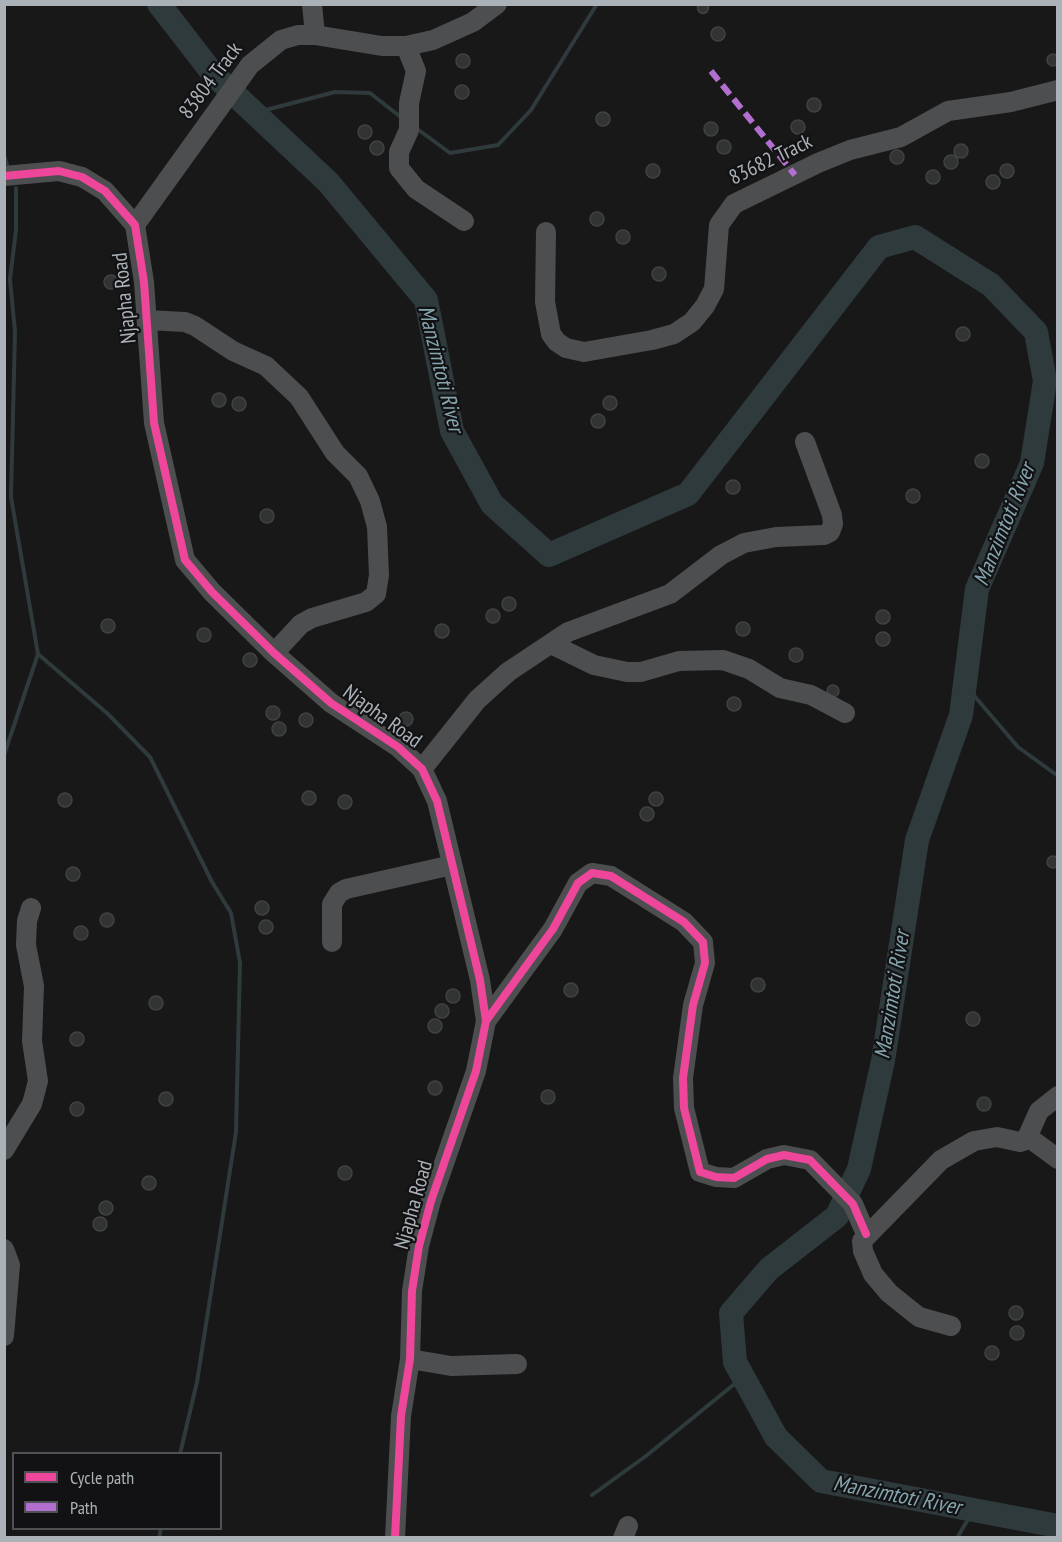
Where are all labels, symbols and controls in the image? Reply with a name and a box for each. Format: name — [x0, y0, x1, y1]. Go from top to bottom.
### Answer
street label: 83804 Track — [174, 38, 248, 124]
street label: 83682 Track — [725, 129, 817, 191]
street label: Njapha Road — [108, 251, 142, 345]
water label: Manzimtoti River — [412, 303, 468, 435]
water label: Manzimtoti River — [969, 460, 1041, 590]
street label: Njapha Road — [338, 680, 426, 754]
water label: Manzimtoti River — [870, 929, 916, 1061]
street label: Njapha Road — [389, 1158, 439, 1252]
legend — [12, 1452, 222, 1530]
text: Cycle path — [70, 1466, 134, 1489]
water label: Manzimtoti River — [831, 1471, 963, 1521]
text: Path — [70, 1496, 98, 1519]

